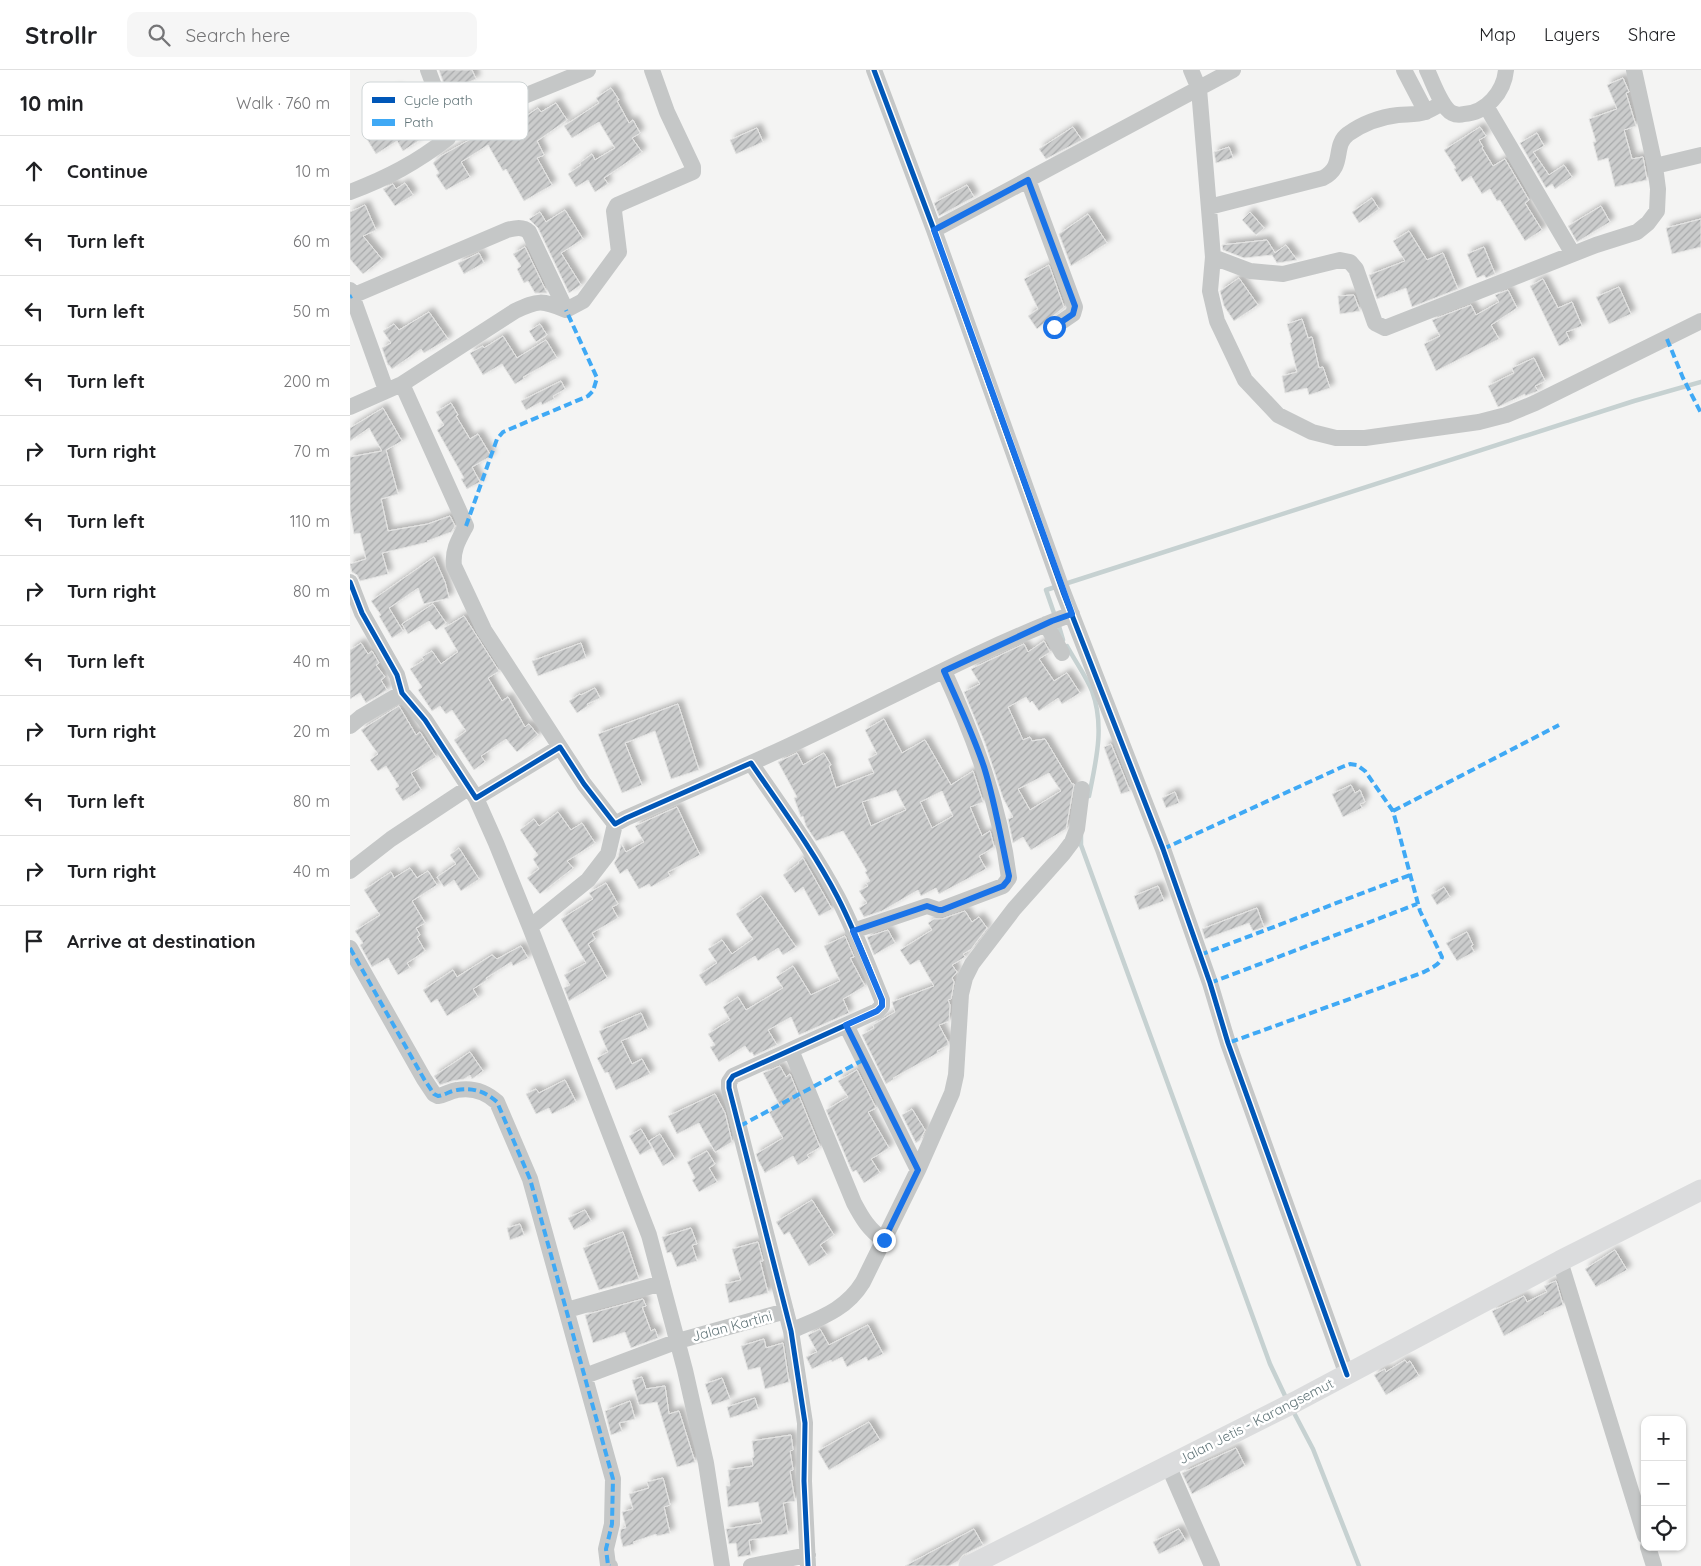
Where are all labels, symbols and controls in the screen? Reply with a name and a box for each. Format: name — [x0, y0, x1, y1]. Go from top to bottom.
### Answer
search box — [127, 12, 477, 57]
text: Strollr — [25, 20, 97, 50]
icon: search — [145, 21, 173, 49]
text: Search here — [185, 23, 290, 47]
text: Map — [1479, 23, 1516, 46]
text: Layers — [1544, 23, 1600, 46]
text: Share — [1628, 23, 1676, 46]
legend — [362, 82, 528, 140]
text: 10 min — [20, 90, 84, 116]
text: Cycle path — [404, 91, 473, 109]
text: Walk · 760 m — [236, 93, 330, 113]
text: Path — [404, 113, 433, 131]
icon: ahead — [20, 157, 48, 185]
text: Continue — [67, 159, 148, 183]
text: 10 m — [296, 161, 330, 181]
icon: left — [20, 227, 48, 255]
text: Turn left — [67, 229, 145, 253]
text: 60 m — [293, 231, 330, 251]
icon: left — [20, 297, 48, 325]
text: Turn left — [67, 299, 145, 323]
text: 50 m — [293, 301, 330, 321]
route start — [1043, 316, 1066, 339]
icon: left — [20, 367, 48, 395]
text: Turn left — [67, 369, 145, 393]
text: 200 m — [283, 371, 330, 391]
icon: right — [20, 437, 48, 465]
text: Turn right — [67, 439, 156, 463]
text: 70 m — [293, 441, 330, 461]
icon: left — [20, 507, 48, 535]
text: Turn left — [67, 509, 145, 533]
text: 110 m — [290, 511, 330, 531]
icon: right — [20, 577, 48, 605]
text: Turn right — [67, 579, 156, 603]
text: 80 m — [293, 581, 330, 601]
icon: left — [20, 647, 48, 675]
text: Turn left — [67, 649, 145, 673]
text: 40 m — [293, 651, 330, 671]
icon: right — [20, 717, 48, 745]
text: Turn right — [67, 719, 156, 743]
text: 20 m — [293, 721, 330, 741]
icon: left — [20, 787, 48, 815]
text: Turn left — [67, 789, 145, 813]
text: 80 m — [293, 791, 330, 811]
icon: right — [20, 857, 48, 885]
text: Turn right — [67, 859, 156, 883]
text: 40 m — [293, 861, 330, 881]
icon: arrive — [20, 927, 48, 955]
text: Arrive at destination — [67, 929, 256, 953]
route end — [873, 1229, 896, 1252]
street label: Jalan Kartini — [690, 1307, 774, 1345]
street label: Jalan Jetis - Karangsemut — [1175, 1374, 1337, 1468]
map controls — [1641, 1416, 1686, 1551]
button: + — [1641, 1416, 1686, 1461]
button: − — [1641, 1461, 1686, 1506]
button: locate — [1641, 1506, 1686, 1551]

